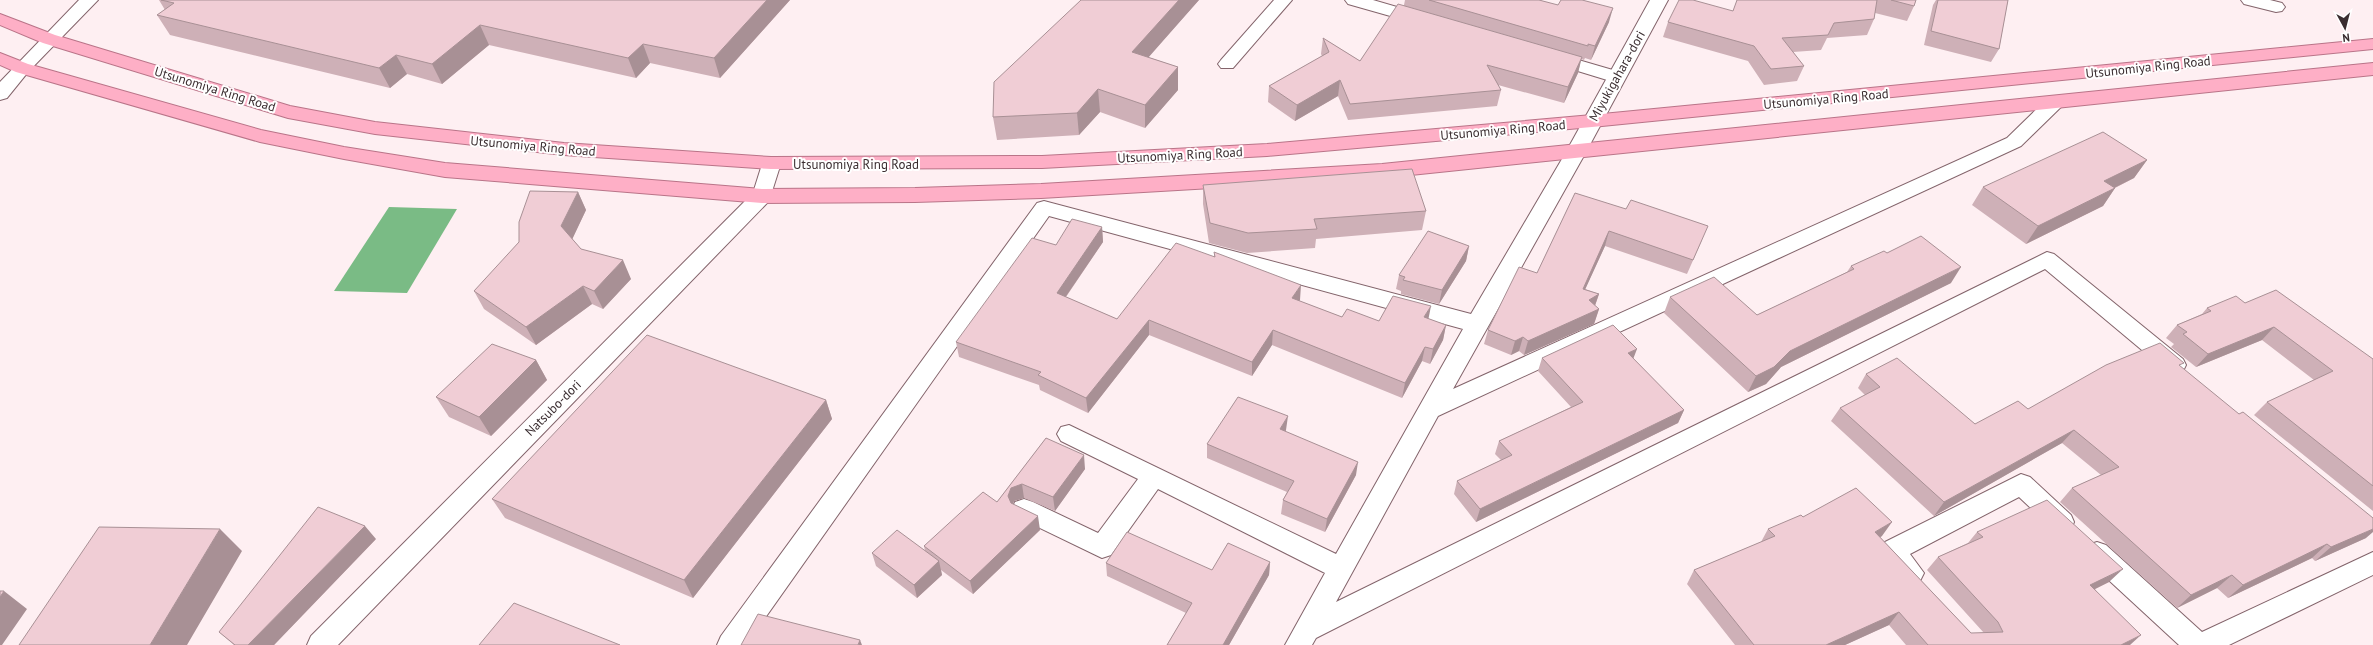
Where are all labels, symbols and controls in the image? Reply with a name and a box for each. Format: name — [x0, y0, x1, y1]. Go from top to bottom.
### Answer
north arrow — [2325, 8, 2365, 48]
street label: Miyukigahara-dori — [1585, 28, 1649, 124]
text: N — [2342, 31, 2351, 45]
street label: Utsunomiya Ring Road — [2085, 52, 2211, 82]
street label: Utsunomiya Ring Road — [152, 62, 278, 116]
street label: Utsunomiya Ring Road — [1763, 85, 1889, 113]
street label: Utsunomiya Ring Road — [1440, 116, 1566, 144]
street label: Utsunomiya Ring Road — [470, 132, 596, 160]
street label: Utsunomiya Ring Road — [1117, 143, 1243, 167]
street label: Utsunomiya Ring Road — [793, 156, 919, 173]
street label: Natsubo-dori — [521, 376, 585, 440]

